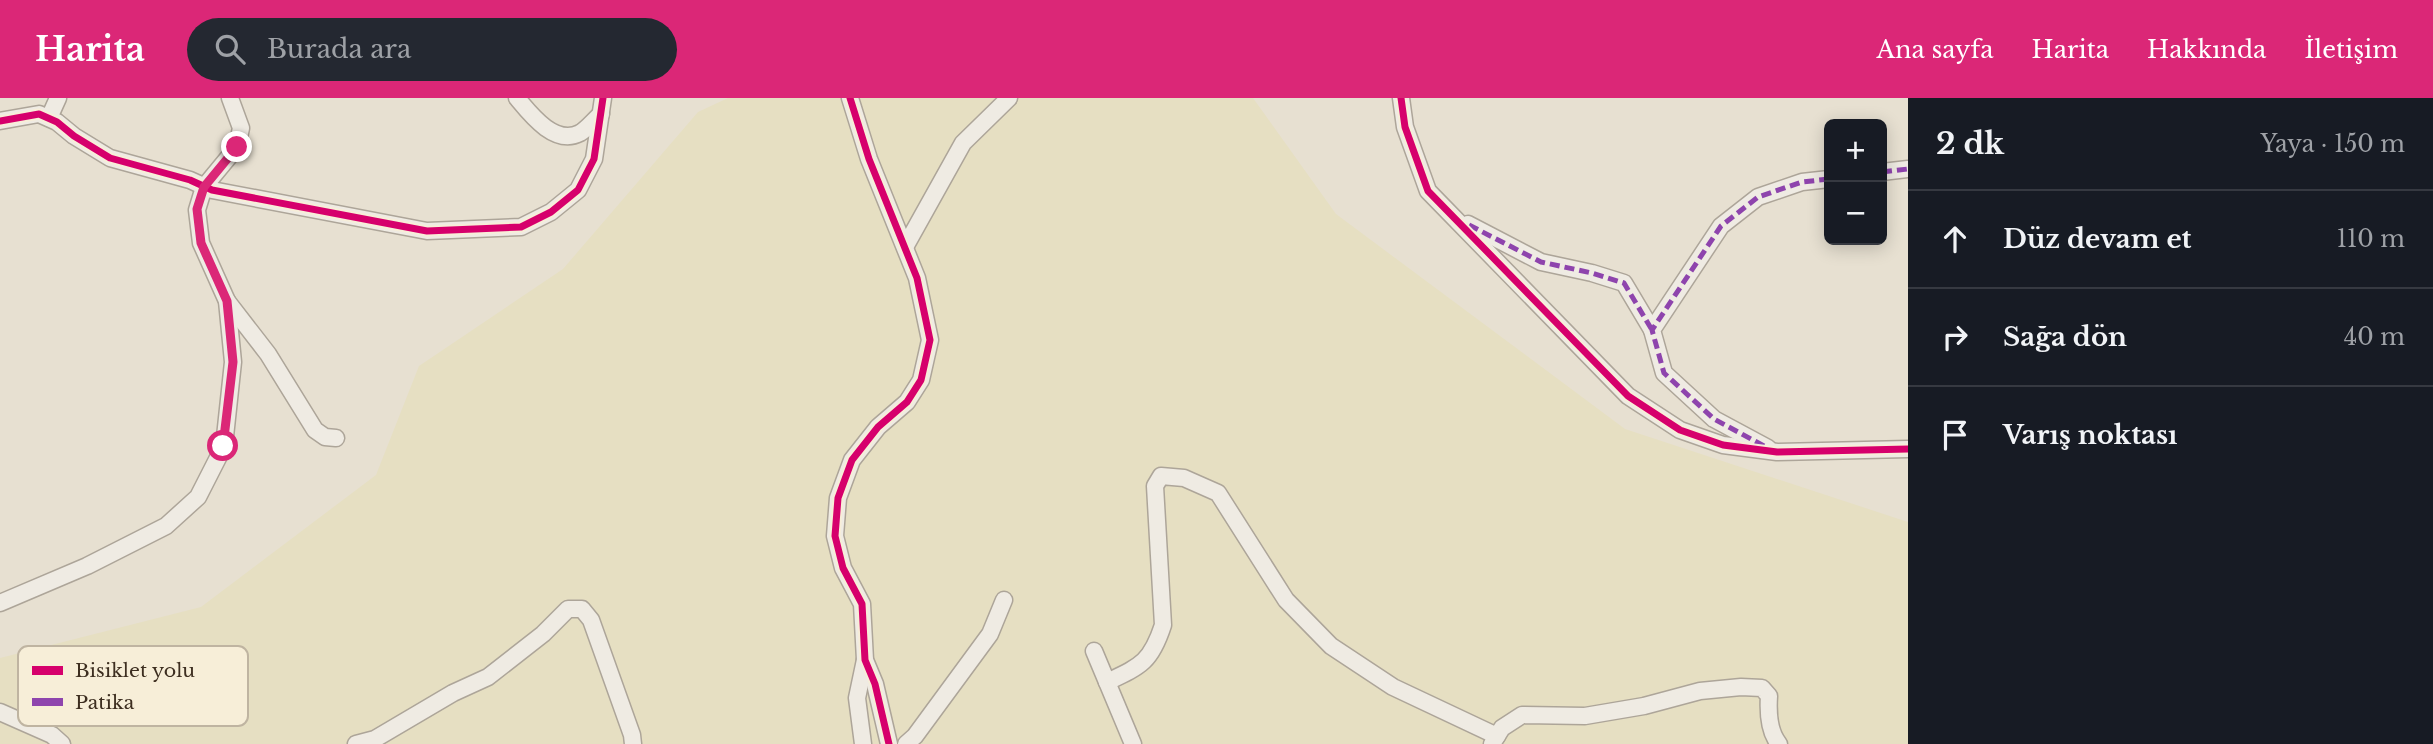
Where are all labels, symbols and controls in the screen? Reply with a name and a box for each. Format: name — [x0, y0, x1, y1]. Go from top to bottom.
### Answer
search box — [187, 18, 677, 81]
text: Harita — [35, 29, 145, 70]
icon: search — [211, 30, 249, 68]
text: Burada ara — [267, 33, 411, 65]
text: Ana sayfa — [1876, 35, 1994, 64]
text: Harita — [2032, 35, 2109, 64]
text: Hakkında — [2147, 35, 2266, 64]
text: İletişim — [2304, 35, 2398, 64]
map controls — [1824, 119, 1887, 245]
button: + — [1824, 119, 1887, 182]
text: 2 dk — [1936, 125, 2004, 162]
text: Yaya · 150 m — [2260, 130, 2405, 158]
route end — [221, 131, 252, 162]
button: − — [1824, 182, 1887, 245]
icon: ahead — [1936, 220, 1974, 258]
text: Düz devam et — [2003, 223, 2192, 255]
text: 110 m — [2337, 225, 2405, 253]
icon: right — [1936, 318, 1974, 356]
text: Sağa dön — [2003, 321, 2127, 353]
text: 40 m — [2344, 323, 2405, 351]
icon: arrive — [1936, 416, 1974, 454]
text: Varış noktası — [2003, 419, 2178, 451]
route start — [207, 430, 238, 461]
legend — [18, 646, 248, 726]
text: Bisiklet yolu — [75, 659, 195, 682]
text: Patika — [75, 691, 135, 714]

